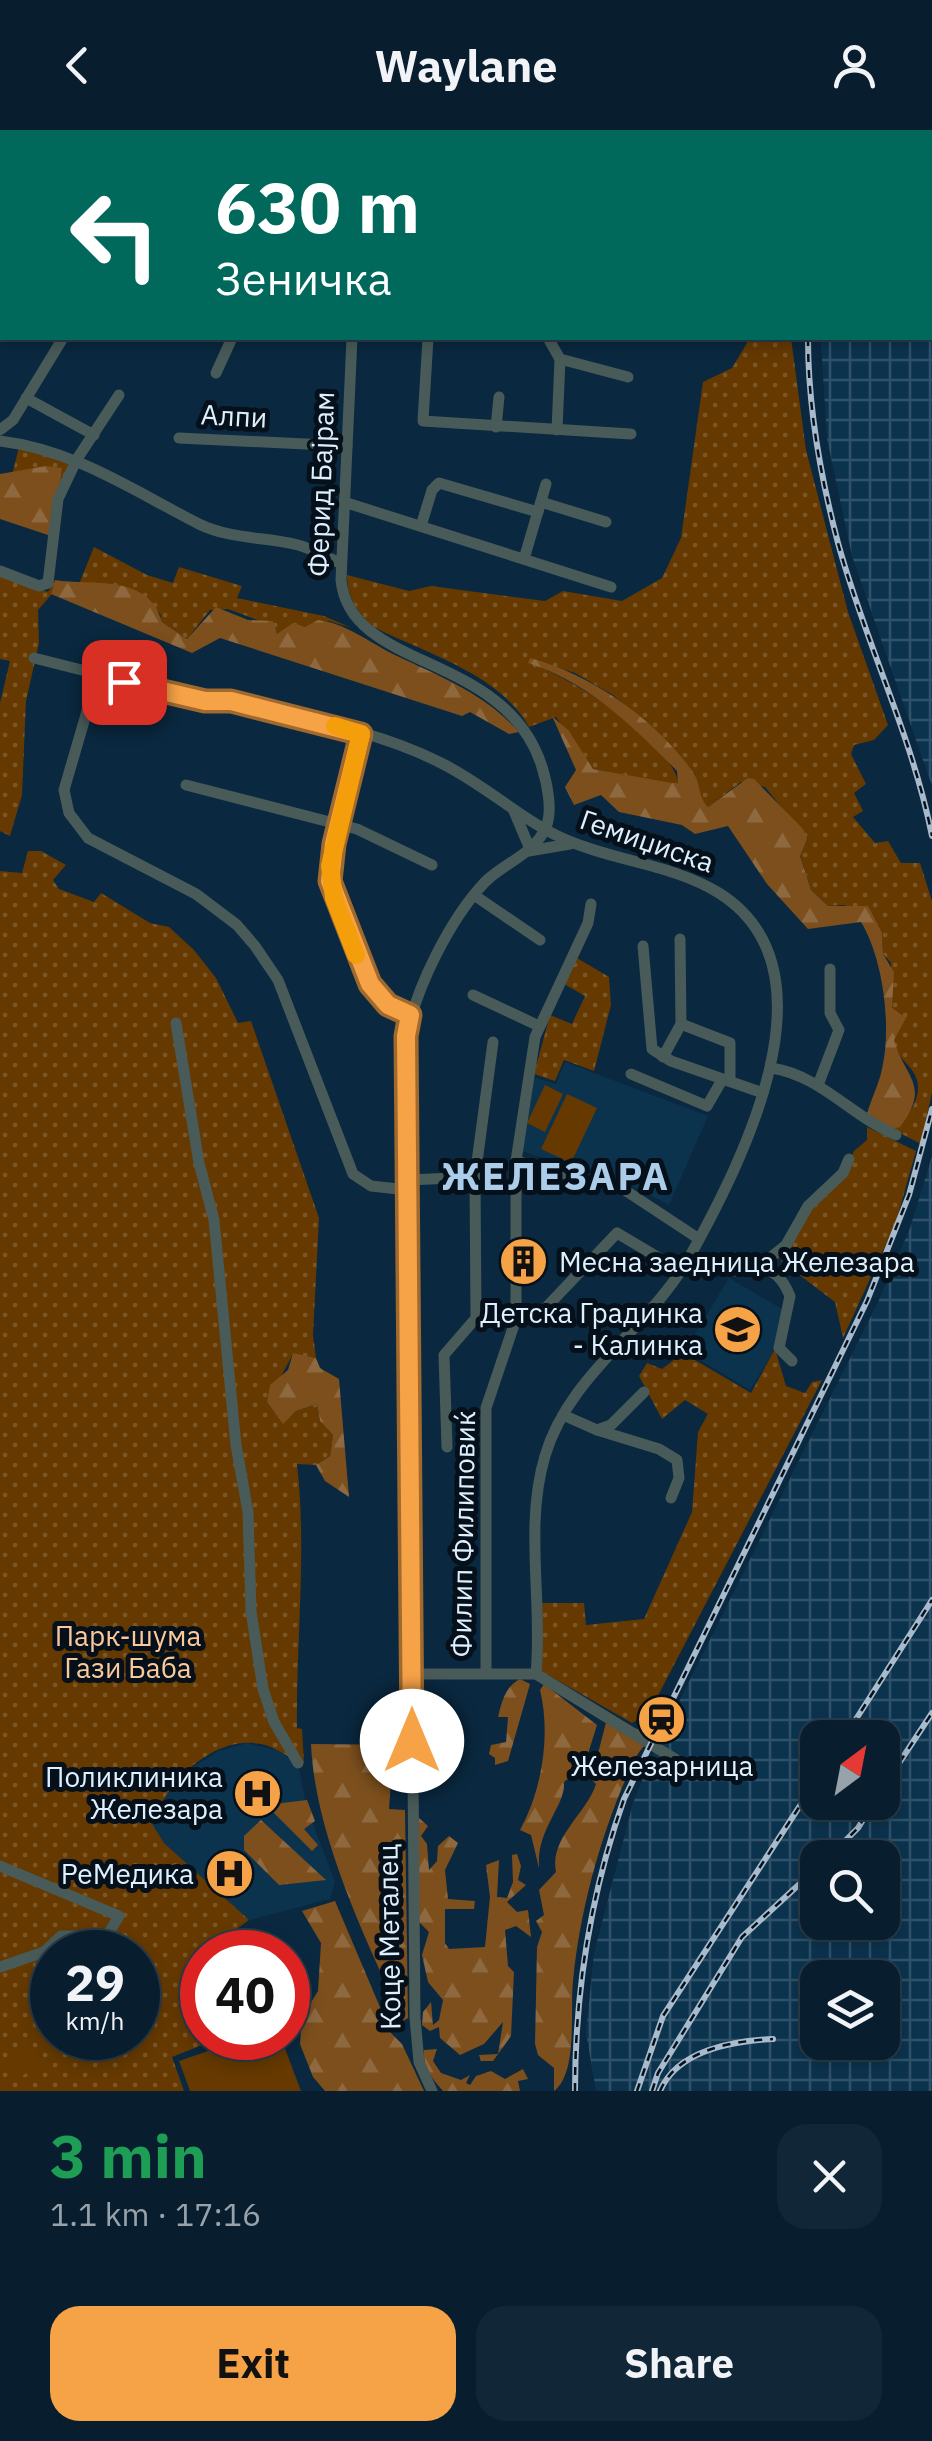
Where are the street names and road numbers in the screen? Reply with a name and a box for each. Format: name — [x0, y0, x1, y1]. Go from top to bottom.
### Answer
street label: Ферид Бајрам — [299, 391, 342, 577]
street label: Алпи — [200, 395, 268, 436]
street label: Гемиџиска — [575, 800, 719, 881]
street label: Филип Филиповиќ — [442, 1410, 483, 1658]
street label: Коце Металец — [368, 1843, 409, 2030]

